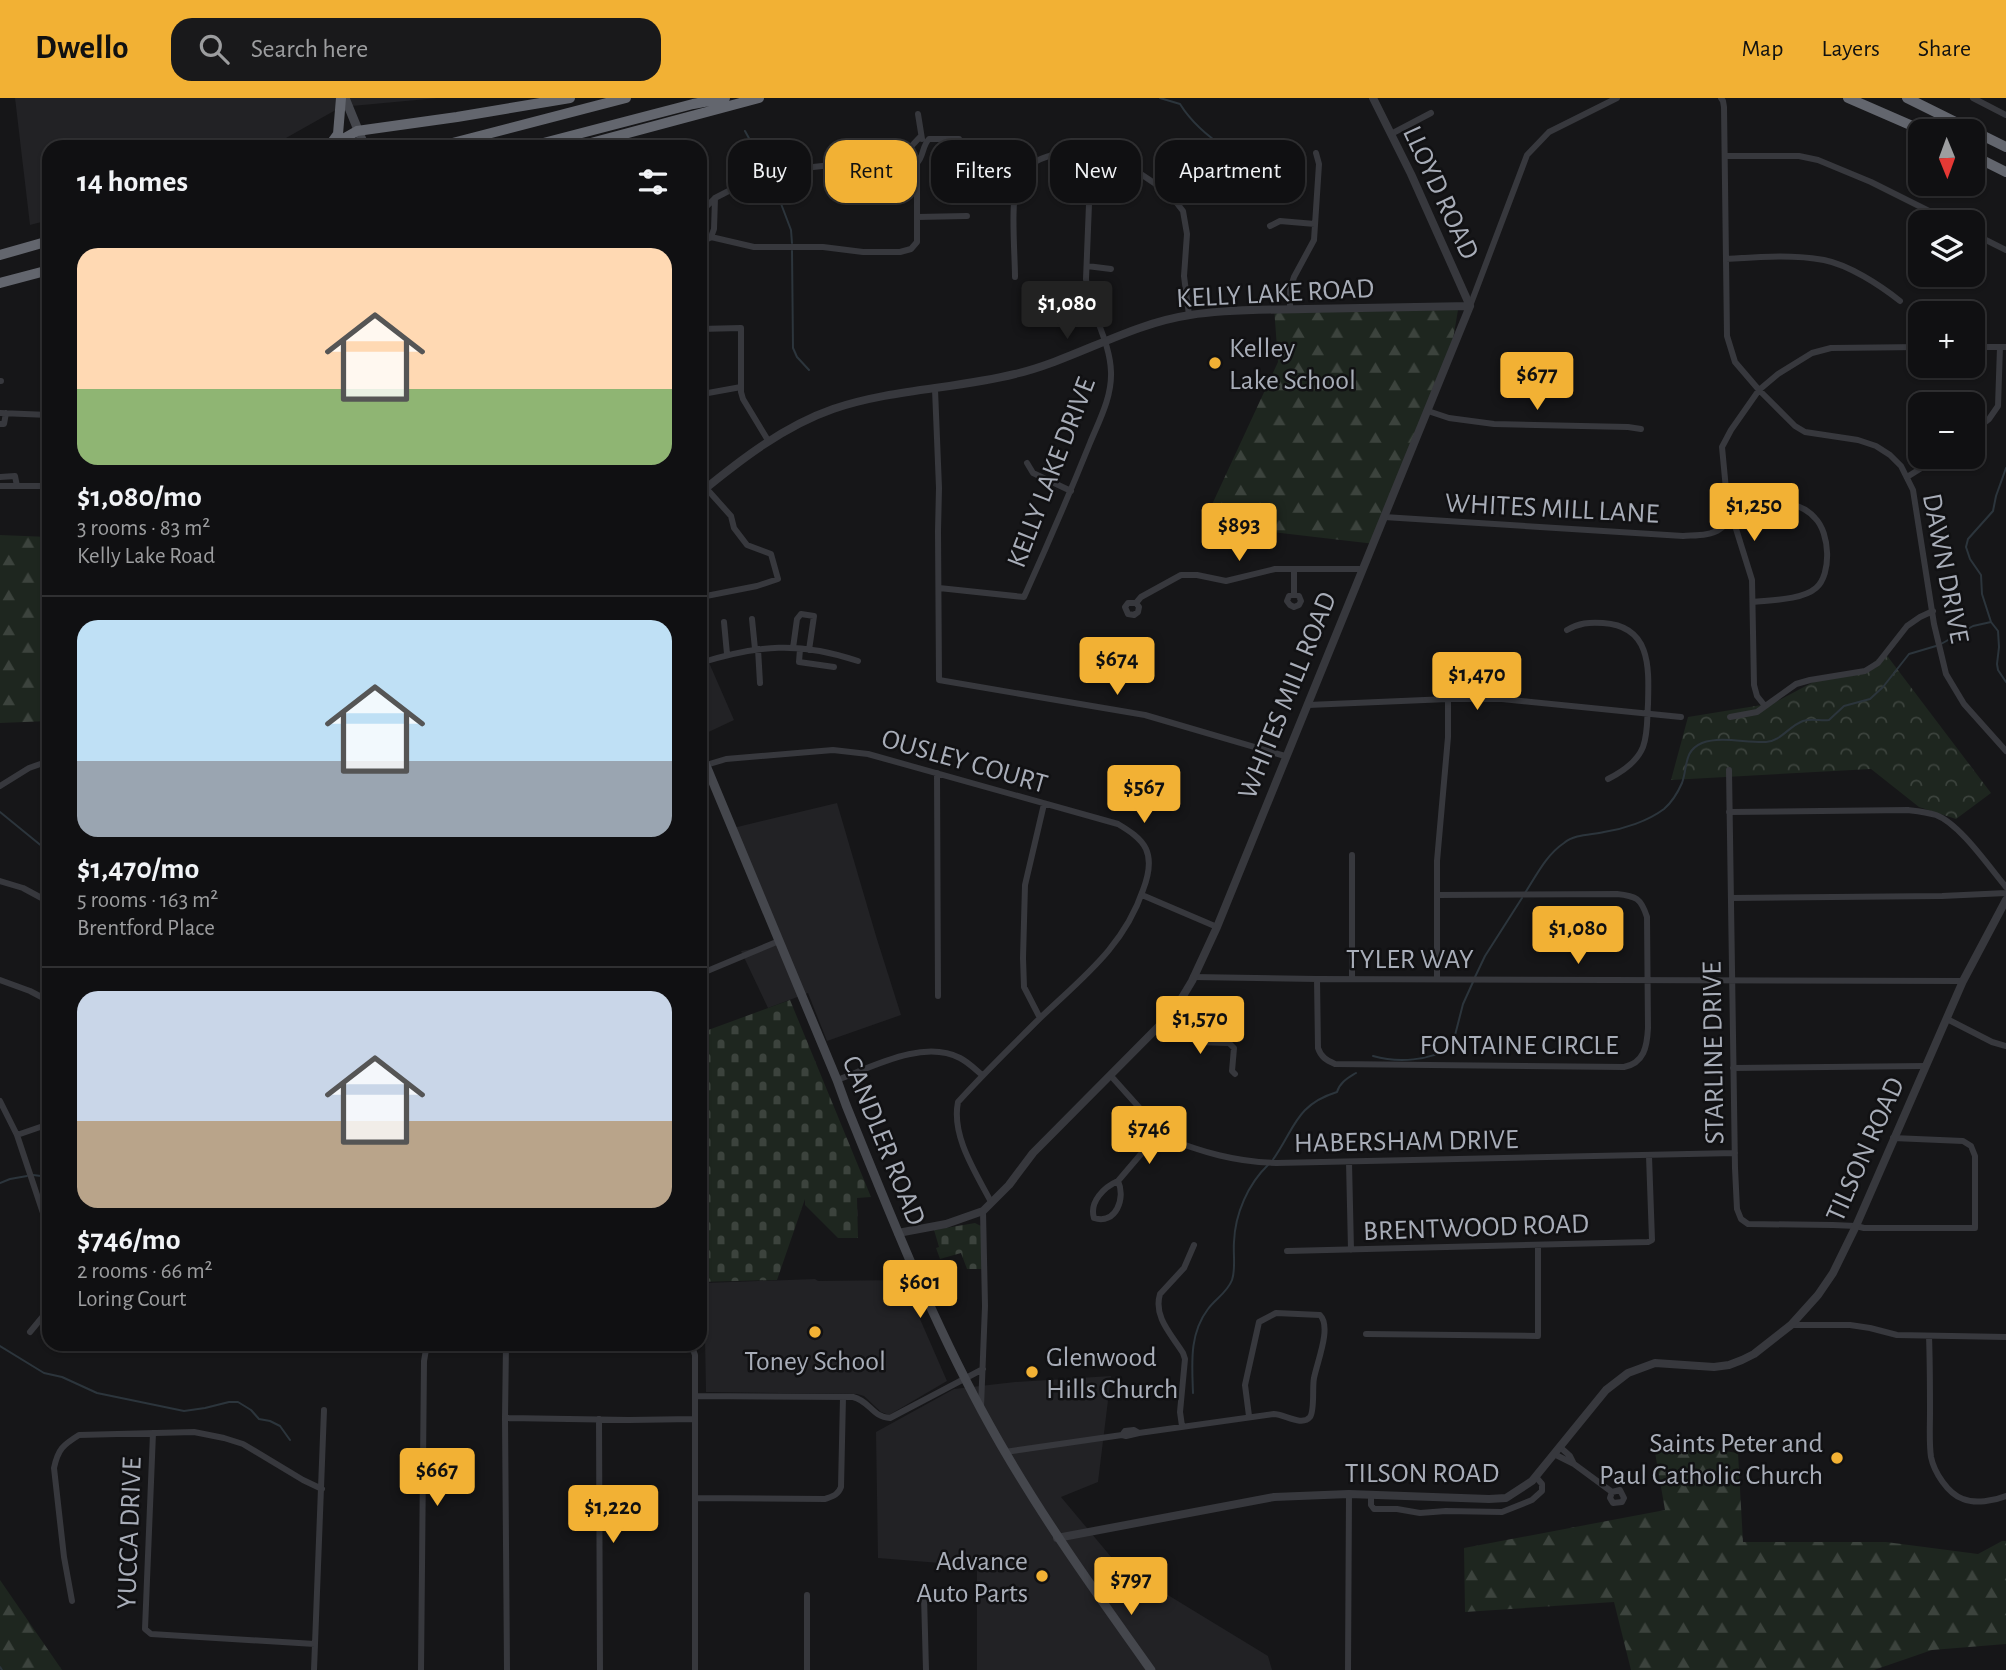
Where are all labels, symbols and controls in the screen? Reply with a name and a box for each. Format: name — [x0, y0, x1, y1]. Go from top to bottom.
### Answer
search box — [171, 18, 661, 81]
icon: search — [195, 30, 233, 68]
text: Dwello — [35, 32, 129, 65]
text: Search here — [251, 36, 368, 62]
text: Map — [1741, 37, 1783, 61]
text: Layers — [1821, 37, 1880, 61]
text: Share — [1918, 37, 1971, 61]
north arrow — [1908, 119, 1984, 196]
map controls — [1908, 119, 1985, 469]
street label: LLOYD ROAD — [1397, 122, 1483, 264]
chip: Buy — [728, 140, 811, 203]
chip: Rent — [825, 140, 917, 203]
chip: Filters — [931, 140, 1036, 203]
chip: New — [1050, 140, 1141, 203]
chip: Apartment — [1155, 140, 1305, 203]
icon: filters — [634, 163, 672, 201]
text: 14 homes — [77, 167, 188, 197]
button: layers — [1908, 210, 1985, 287]
street label: KELLY LAKE ROAD — [1175, 275, 1375, 313]
pin: $1,080 — [1010, 282, 1124, 341]
text: $1,080 — [1037, 292, 1097, 315]
icon: home — [312, 294, 438, 420]
button: + — [1908, 301, 1985, 378]
place label: Kelley Lake School — [1229, 335, 1356, 395]
pin: $677 — [1496, 352, 1578, 412]
marker: Kelley Lake School — [1207, 355, 1223, 371]
text: $677 — [1516, 363, 1558, 386]
street label: KELLY LAKE DRIVE — [1003, 374, 1101, 572]
button: − — [1908, 392, 1985, 469]
text: $1,080/mo — [77, 482, 202, 512]
pin: $1,250 — [1697, 484, 1811, 543]
street label: WHITES MILL LANE — [1444, 489, 1660, 529]
street label: DAWN DRIVE — [1917, 491, 1973, 646]
text: $1,250 — [1726, 494, 1782, 517]
pin: $893 — [1198, 504, 1280, 563]
text: $893 — [1218, 514, 1260, 537]
text: 3 rooms · 83 m² — [77, 517, 210, 540]
text: Kelly Lake Road — [77, 545, 215, 568]
street label: WHITES MILL ROAD — [1234, 588, 1342, 803]
pin: $674 — [1076, 638, 1158, 697]
text: $674 — [1096, 648, 1138, 671]
pin: $1,470 — [1420, 652, 1534, 712]
text: $1,470 — [1448, 663, 1506, 686]
icon: home — [312, 666, 438, 792]
street label: OUSLEY COURT — [878, 725, 1051, 799]
pin: $567 — [1103, 766, 1185, 825]
text: $567 — [1123, 776, 1165, 799]
text: $1,470/mo — [77, 854, 199, 884]
text: 5 rooms · 163 m² — [77, 889, 218, 912]
pin: $1,080 — [1521, 906, 1635, 966]
text: Brentford Place — [77, 917, 215, 940]
text: $1,080 — [1548, 917, 1608, 940]
street label: TYLER WAY — [1346, 946, 1474, 974]
street label: STARLINE DRIVE — [1698, 961, 1730, 1145]
pin: $1,570 — [1143, 996, 1257, 1056]
text: $1,570 — [1172, 1007, 1228, 1030]
street label: FONTAINE CIRCLE — [1420, 1032, 1618, 1060]
icon: home — [312, 1037, 438, 1163]
street label: CANDLER ROAD — [836, 1052, 930, 1230]
street label: TILSON ROAD — [1822, 1074, 1910, 1226]
pin: $746 — [1108, 1107, 1190, 1166]
text: $746 — [1128, 1117, 1170, 1140]
street label: HABERSHAM DRIVE — [1293, 1126, 1519, 1158]
street label: BRENTWOOD ROAD — [1363, 1210, 1590, 1246]
text: $746/mo — [77, 1225, 181, 1255]
text: 2 rooms · 66 m² — [77, 1260, 213, 1283]
pin: $601 — [879, 1260, 961, 1320]
text: $601 — [899, 1271, 941, 1294]
text: Loring Court — [77, 1288, 186, 1311]
marker: Toney School — [807, 1324, 823, 1340]
place label: Glenwood Hills Church — [1046, 1344, 1178, 1404]
place label: Toney School — [744, 1348, 886, 1376]
marker: Glenwood Hills Church — [1024, 1364, 1040, 1380]
place label: Saints Peter and Paul Catholic Church — [1599, 1430, 1823, 1490]
pin: $667 — [396, 1448, 478, 1508]
marker: Saints Peter and Paul Catholic Church — [1829, 1450, 1845, 1466]
street label: YUCCA DRIVE — [113, 1457, 147, 1610]
text: $667 — [416, 1459, 458, 1482]
street label: TILSON ROAD — [1345, 1460, 1499, 1488]
pin: $1,220 — [556, 1486, 670, 1545]
text: $1,220 — [584, 1496, 642, 1519]
place label: Advance Auto Parts — [916, 1548, 1028, 1608]
pin: $797 — [1090, 1558, 1172, 1617]
marker: Advance Auto Parts — [1034, 1568, 1050, 1584]
text: $797 — [1110, 1568, 1152, 1591]

